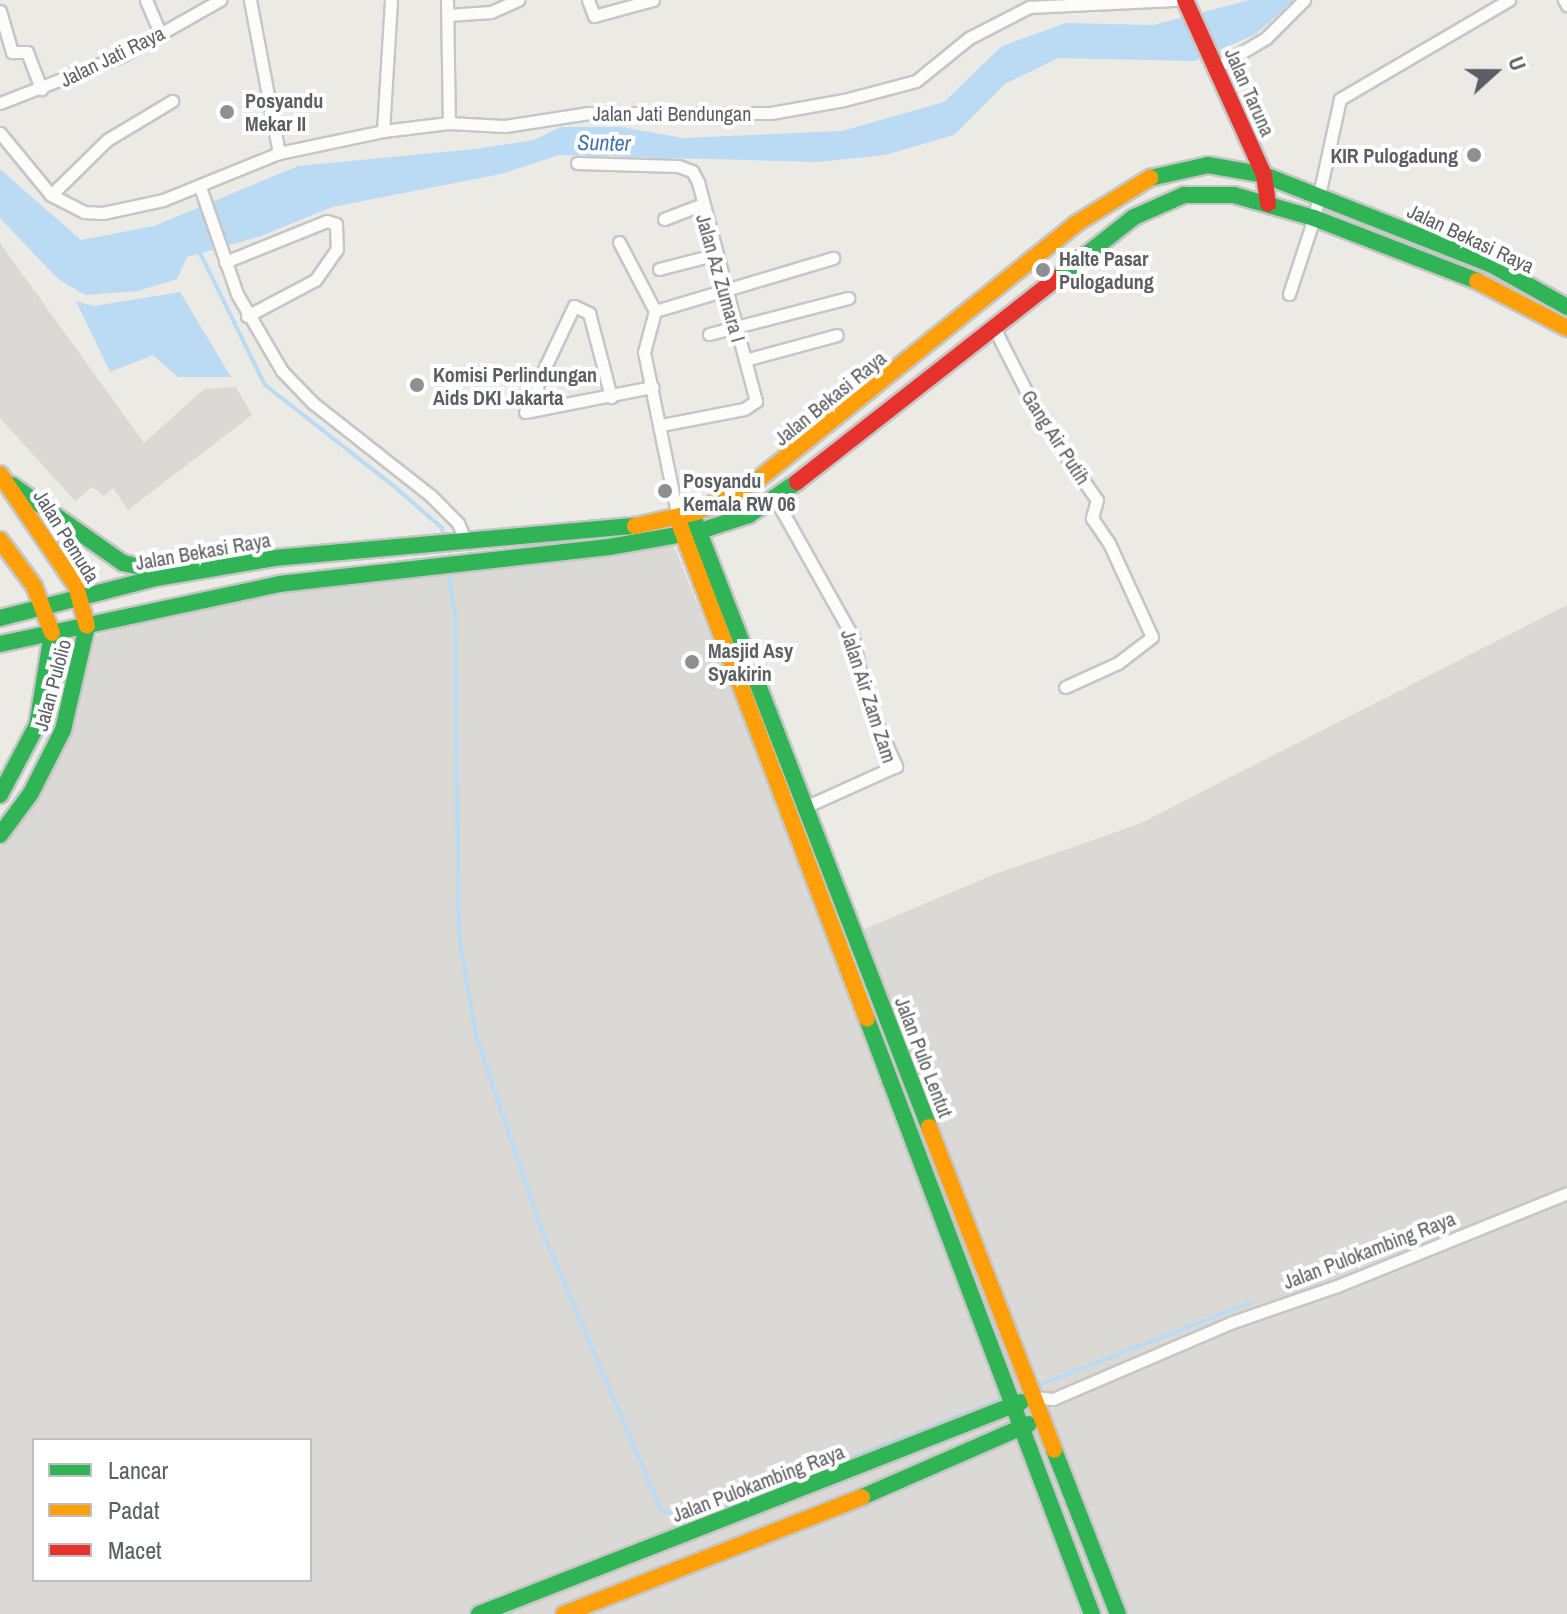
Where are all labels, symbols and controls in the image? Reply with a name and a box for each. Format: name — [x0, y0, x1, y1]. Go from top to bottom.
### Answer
street label: Jalan Jati Raya — [56, 20, 168, 92]
north arrow — [1455, 32, 1535, 112]
street label: Jalan Taruna — [1220, 44, 1280, 140]
text: U — [1501, 52, 1534, 75]
place label: Posyandu Mekar II — [245, 88, 323, 135]
marker: Posyandu Mekar II — [216, 101, 238, 123]
street label: Jalan Jati Bendungan — [593, 101, 751, 125]
water label: Sunter — [577, 129, 631, 157]
place label: KIR Pulogadung — [1330, 143, 1458, 167]
marker: KIR Pulogadung — [1465, 146, 1483, 164]
street label: Jalan Bekasi Raya — [1404, 198, 1538, 278]
street label: Jalan Az Zumara I — [691, 211, 751, 345]
place label: Halte Pasar Pulogadung — [1059, 246, 1154, 293]
marker: Halte Pasar Pulogadung — [1034, 261, 1052, 279]
street label: Jalan Bekasi Raya — [769, 346, 891, 450]
place label: Komisi Perlindungan Aids DKI Jakarta — [433, 362, 597, 409]
marker: Komisi Perlindungan Aids DKI Jakarta — [408, 376, 426, 394]
street label: Gang Air Putih — [1016, 385, 1096, 489]
place label: Posyandu Kemala RW 06 — [683, 468, 796, 515]
marker: Posyandu Kemala RW 06 — [654, 480, 676, 502]
street label: Jalan Pemuda — [29, 485, 105, 587]
street label: Jalan Bekasi Raya — [134, 527, 272, 575]
street label: Jalan Air Zam Zam — [836, 626, 902, 766]
street label: Jalan Pulolio — [28, 637, 76, 733]
place label: Masjid Asy Syakirin — [708, 638, 794, 685]
marker: Masjid Asy Syakirin — [683, 653, 701, 671]
street label: Jalan Pulo Lentut — [890, 994, 958, 1120]
street label: Jalan Pulokambing Raya — [1280, 1206, 1458, 1294]
legend — [32, 1438, 312, 1582]
street label: Jalan Pulokambing Raya — [669, 1439, 847, 1527]
text: Lancar — [108, 1454, 168, 1486]
text: Padat — [108, 1494, 159, 1526]
text: Macet — [108, 1534, 162, 1566]

